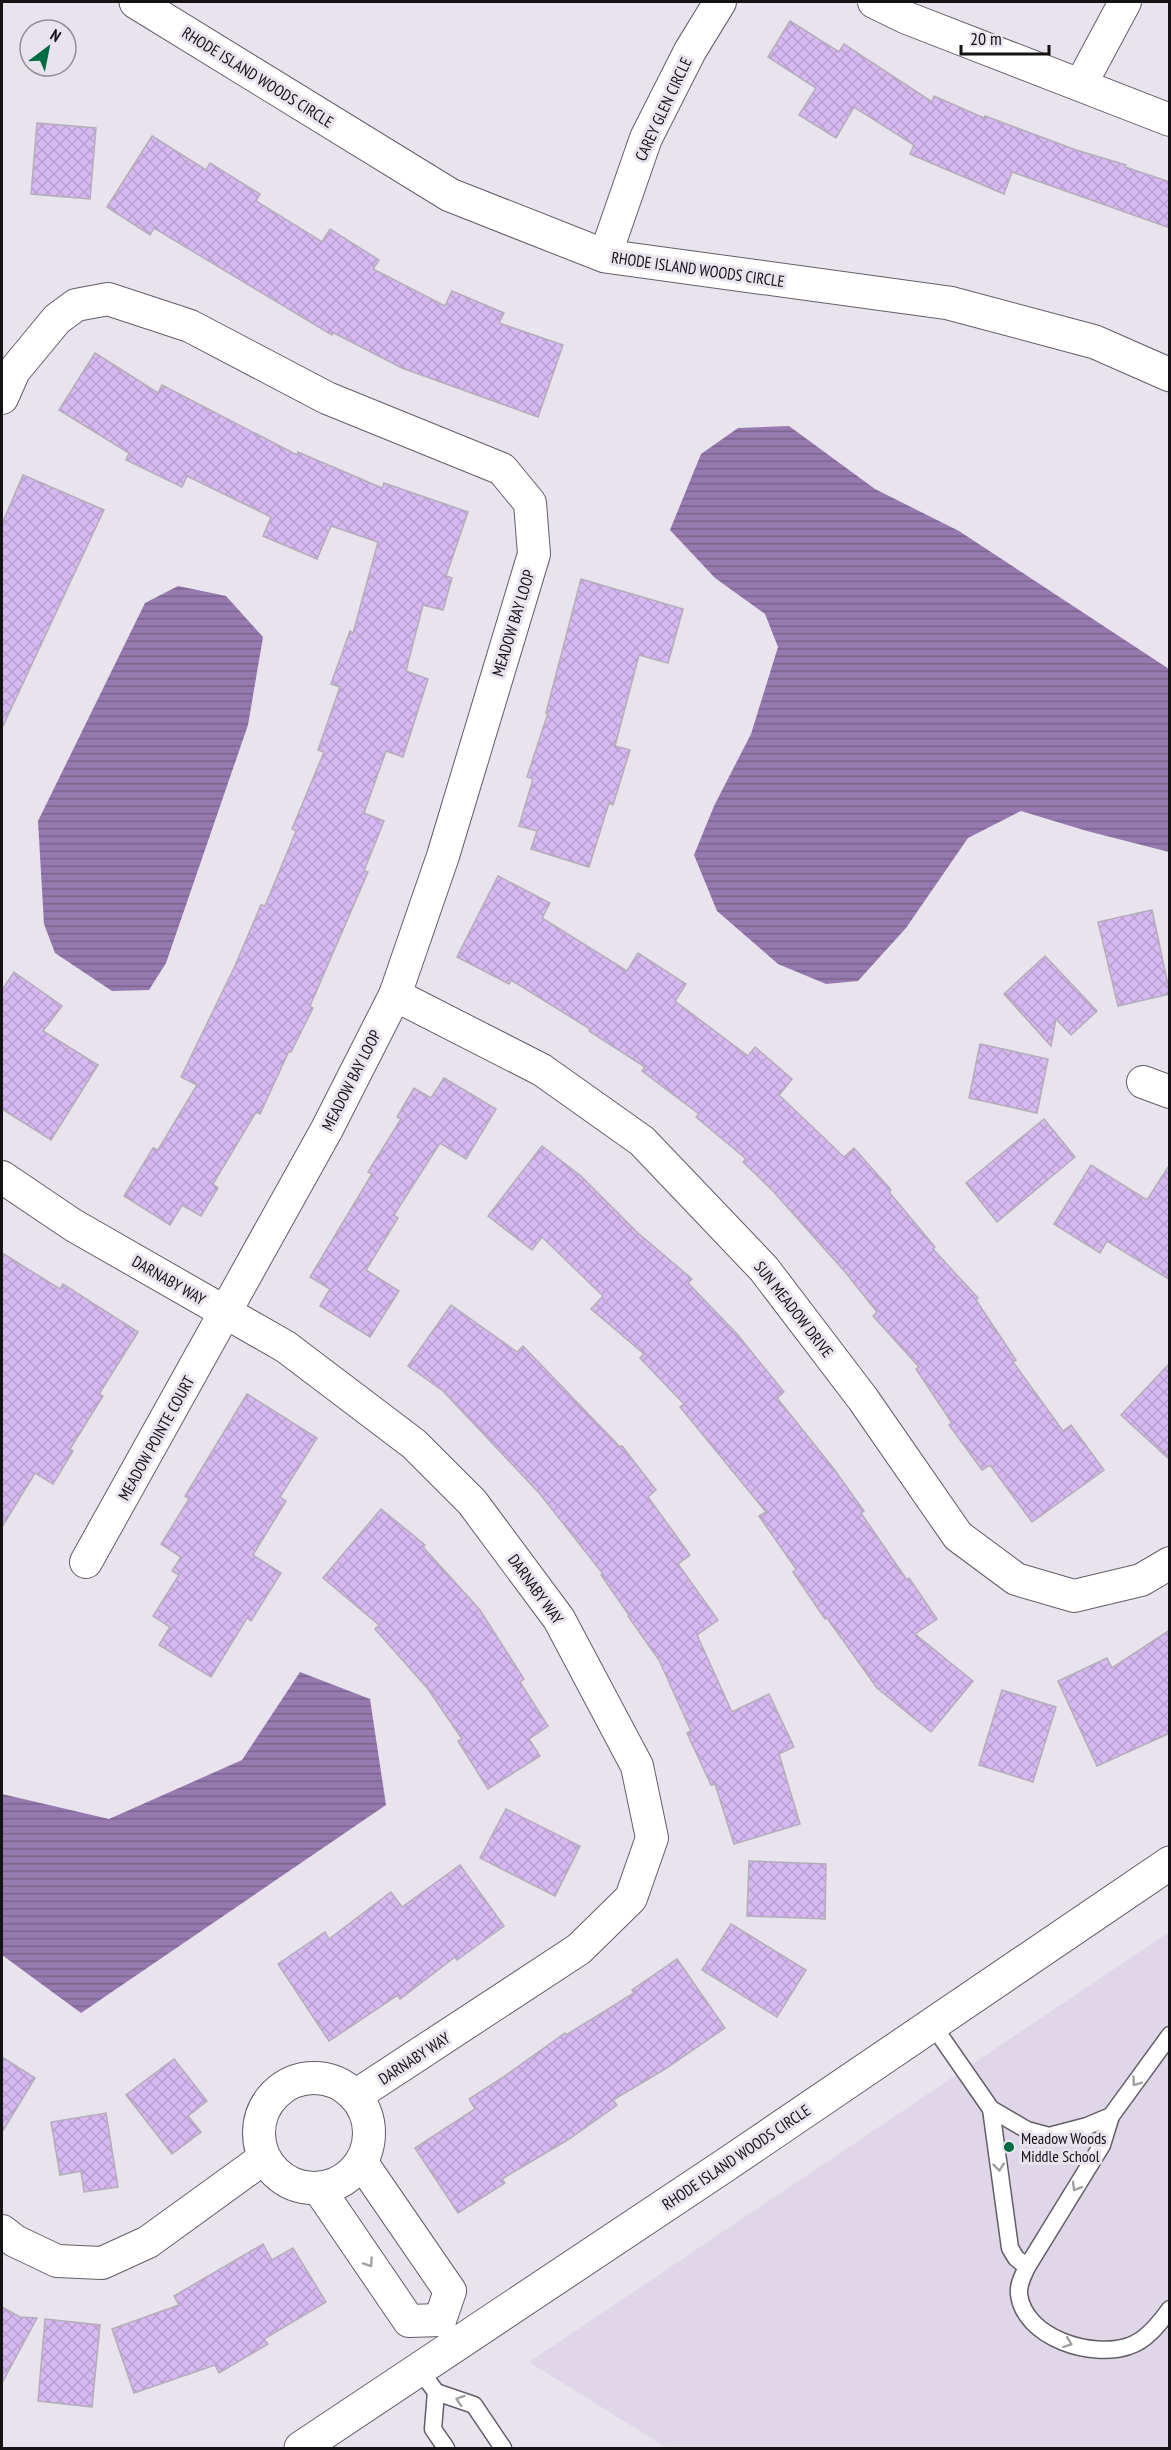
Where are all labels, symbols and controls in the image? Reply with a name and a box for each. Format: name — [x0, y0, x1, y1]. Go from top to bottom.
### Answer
north arrow — [18, 18, 78, 78]
scale bar — [961, 18, 1050, 56]
street label: RHODE ISLAND WOODS CIRCLE — [179, 22, 337, 132]
text: N — [47, 25, 65, 46]
text: 20 m — [970, 27, 1002, 50]
street label: CAREY GLEN CIRCLE — [630, 54, 696, 164]
street label: RHODE ISLAND WOODS CIRCLE — [610, 247, 786, 291]
street label: MEADOW BAY LOOP — [487, 567, 539, 679]
street label: MEADOW BAY LOOP — [317, 1026, 385, 1134]
street label: DARNABY WAY — [129, 1251, 210, 1309]
street label: SUN MEADOW DRIVE — [750, 1257, 838, 1361]
street label: MEADOW POINTE COURT — [114, 1372, 198, 1504]
street label: DARNABY WAY — [504, 1550, 568, 1628]
street label: DARNABY WAY — [374, 2027, 454, 2089]
one-way arrow — [1132, 2076, 1143, 2087]
street label: RHODE ISLAND WOODS CIRCLE — [658, 2100, 814, 2214]
place label: Meadow Woods Middle School — [1021, 2128, 1107, 2166]
marker: Meadow Woods Middle School — [1002, 2140, 1016, 2154]
one-way arrow — [992, 2162, 1005, 2172]
one-way arrow — [1072, 2181, 1084, 2191]
one-way arrow — [362, 2256, 373, 2267]
one-way arrow — [1061, 2336, 1072, 2348]
one-way arrow — [455, 2395, 466, 2407]

